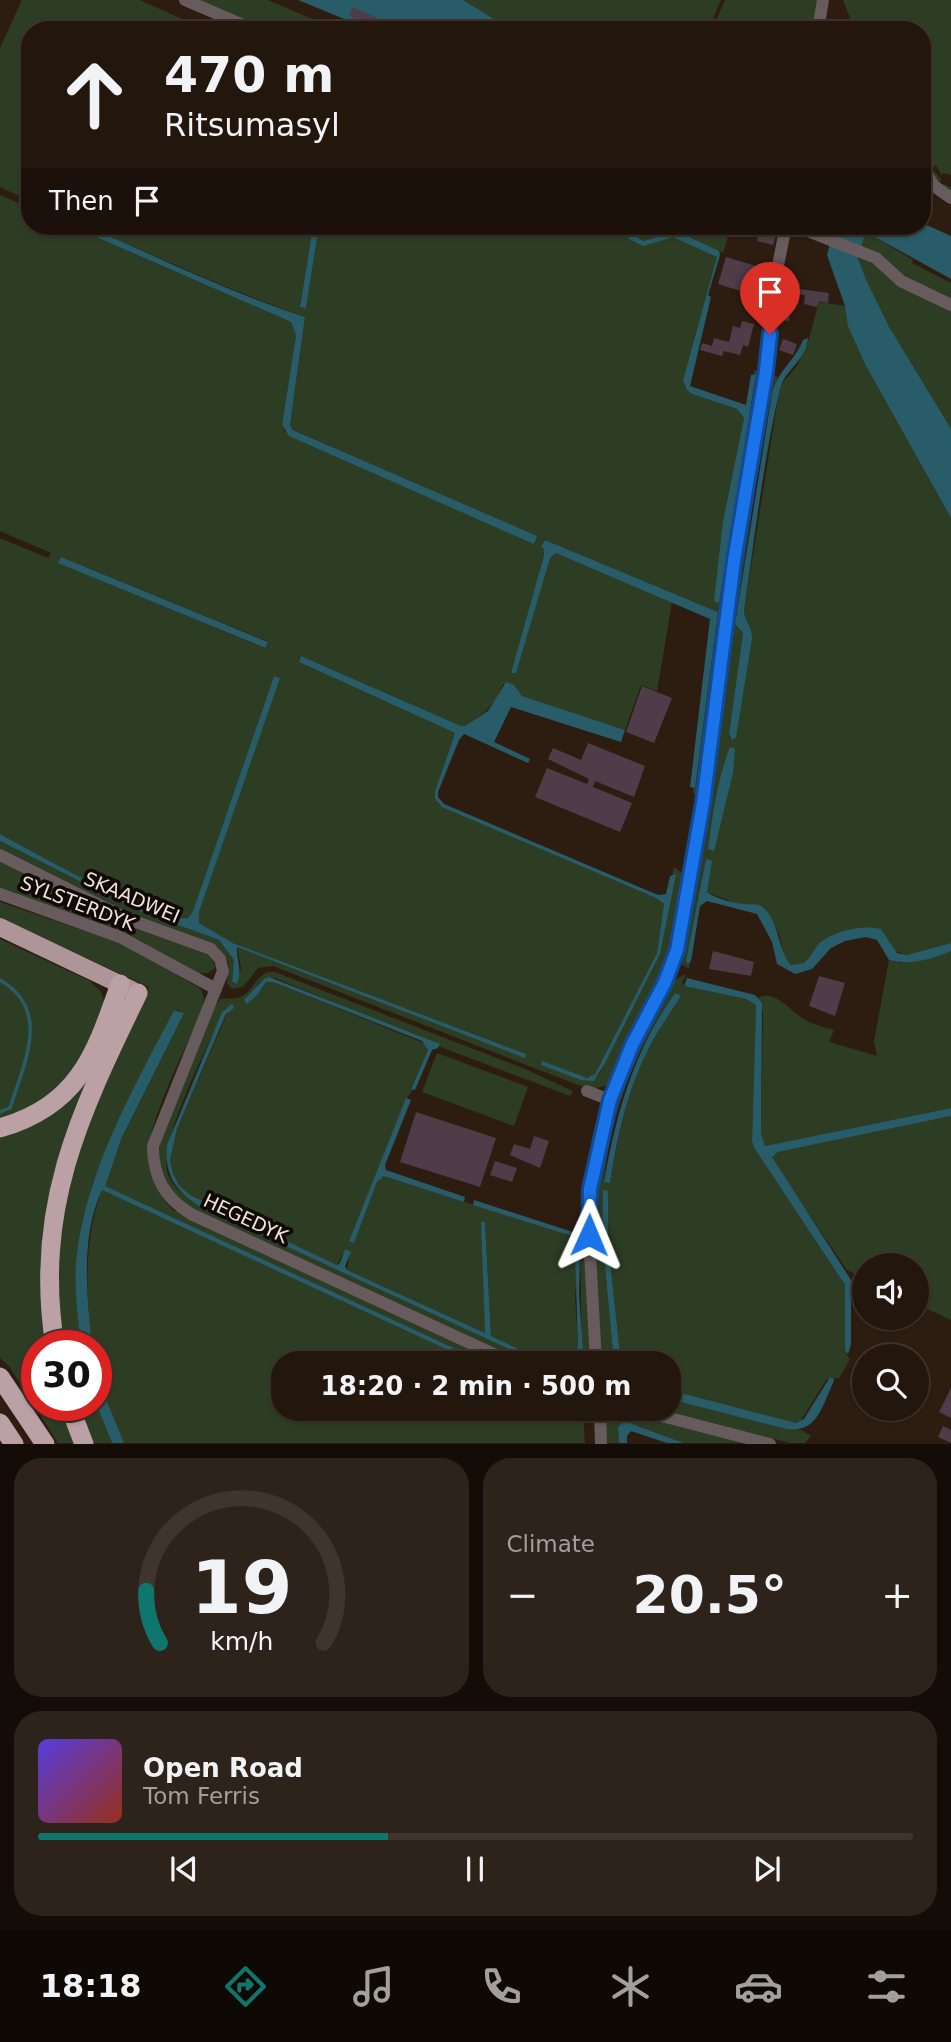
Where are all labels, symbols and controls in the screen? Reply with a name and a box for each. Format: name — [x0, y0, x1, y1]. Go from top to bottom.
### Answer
text: 470 m — [164, 47, 334, 104]
icon: ahead — [49, 49, 140, 140]
text: Ritsumasyl — [164, 106, 340, 144]
icon: arrive — [128, 182, 166, 220]
text: Then — [49, 186, 114, 216]
pin — [740, 262, 800, 334]
icon: arrive — [751, 273, 789, 311]
street label: SKAADWEI — [81, 867, 183, 927]
street label: SYLSTERDYK — [18, 871, 139, 935]
street label: HEGEDYK — [200, 1189, 292, 1247]
position arrow — [552, 1198, 626, 1272]
map controls — [852, 1253, 929, 1421]
button: sound — [852, 1253, 929, 1330]
speed limit sign: 30 — [21, 1330, 112, 1421]
button: search — [852, 1344, 929, 1421]
text: 18:20 · 2 min · 500 m — [321, 1371, 631, 1401]
text: Climate — [507, 1531, 595, 1557]
text: 19 — [191, 1546, 292, 1631]
text: 20.5° — [633, 1565, 787, 1625]
text: − — [507, 1573, 538, 1617]
text: + — [881, 1573, 913, 1617]
text: km/h — [210, 1627, 273, 1656]
text: Open Road — [143, 1753, 303, 1783]
text: Tom Ferris — [143, 1783, 260, 1809]
icon: previous — [165, 1850, 203, 1888]
icon: pause — [456, 1850, 494, 1888]
icon: next — [748, 1850, 786, 1888]
icon: directions — [221, 1962, 270, 2011]
icon: music — [349, 1962, 398, 2011]
icon: phone — [477, 1962, 526, 2011]
icon: climate — [606, 1962, 655, 2011]
icon: car — [734, 1962, 783, 2011]
icon: filters — [862, 1962, 911, 2011]
text: 18:18 — [40, 1967, 142, 2005]

